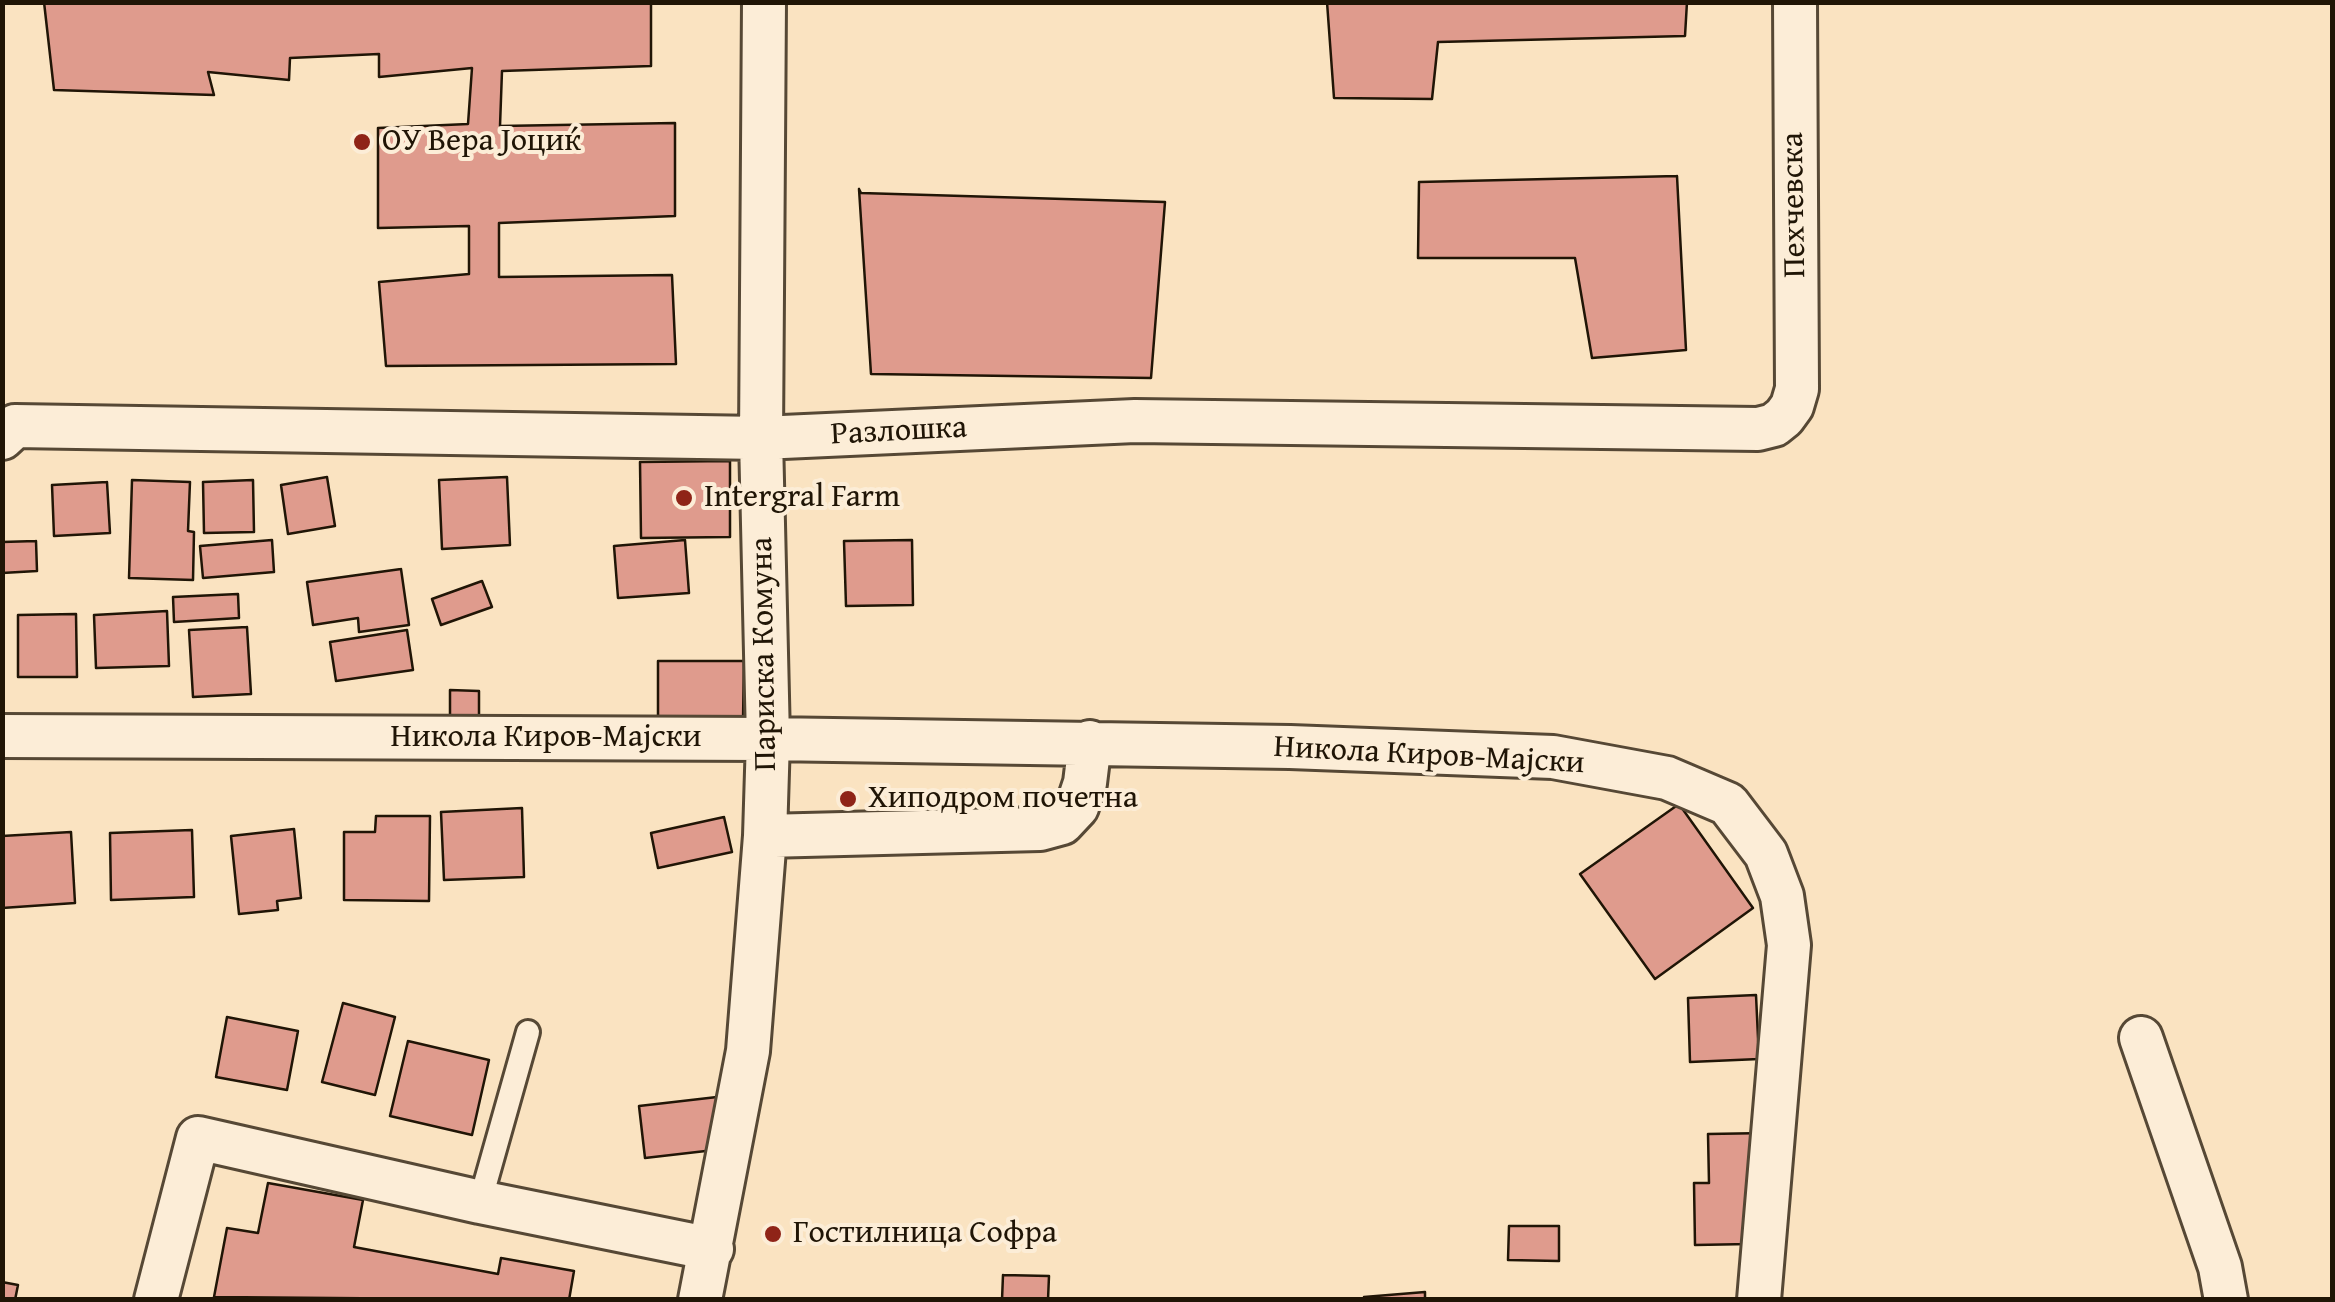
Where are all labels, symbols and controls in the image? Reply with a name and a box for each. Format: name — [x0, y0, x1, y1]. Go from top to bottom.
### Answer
place label: ОУ Вера Јоциќ — [382, 123, 581, 161]
marker: ОУ Вера Јоциќ — [351, 131, 373, 153]
street label: Пехчевска — [1775, 132, 1815, 278]
street label: Разлошка — [830, 409, 968, 455]
place label: Intergral Farm — [704, 479, 900, 517]
marker: Intergral Farm — [673, 487, 695, 509]
street label: Париска Комуна — [744, 537, 786, 771]
street label: Никола Киров-Мајски — [390, 719, 702, 757]
street label: Никола Киров-Мајски — [1273, 729, 1585, 783]
place label: Хиподром почетна — [868, 780, 1138, 818]
marker: Хиподром почетна — [837, 788, 859, 810]
place label: Гостилница Софра — [793, 1215, 1057, 1253]
marker: Гостилница Софра — [762, 1223, 784, 1245]

